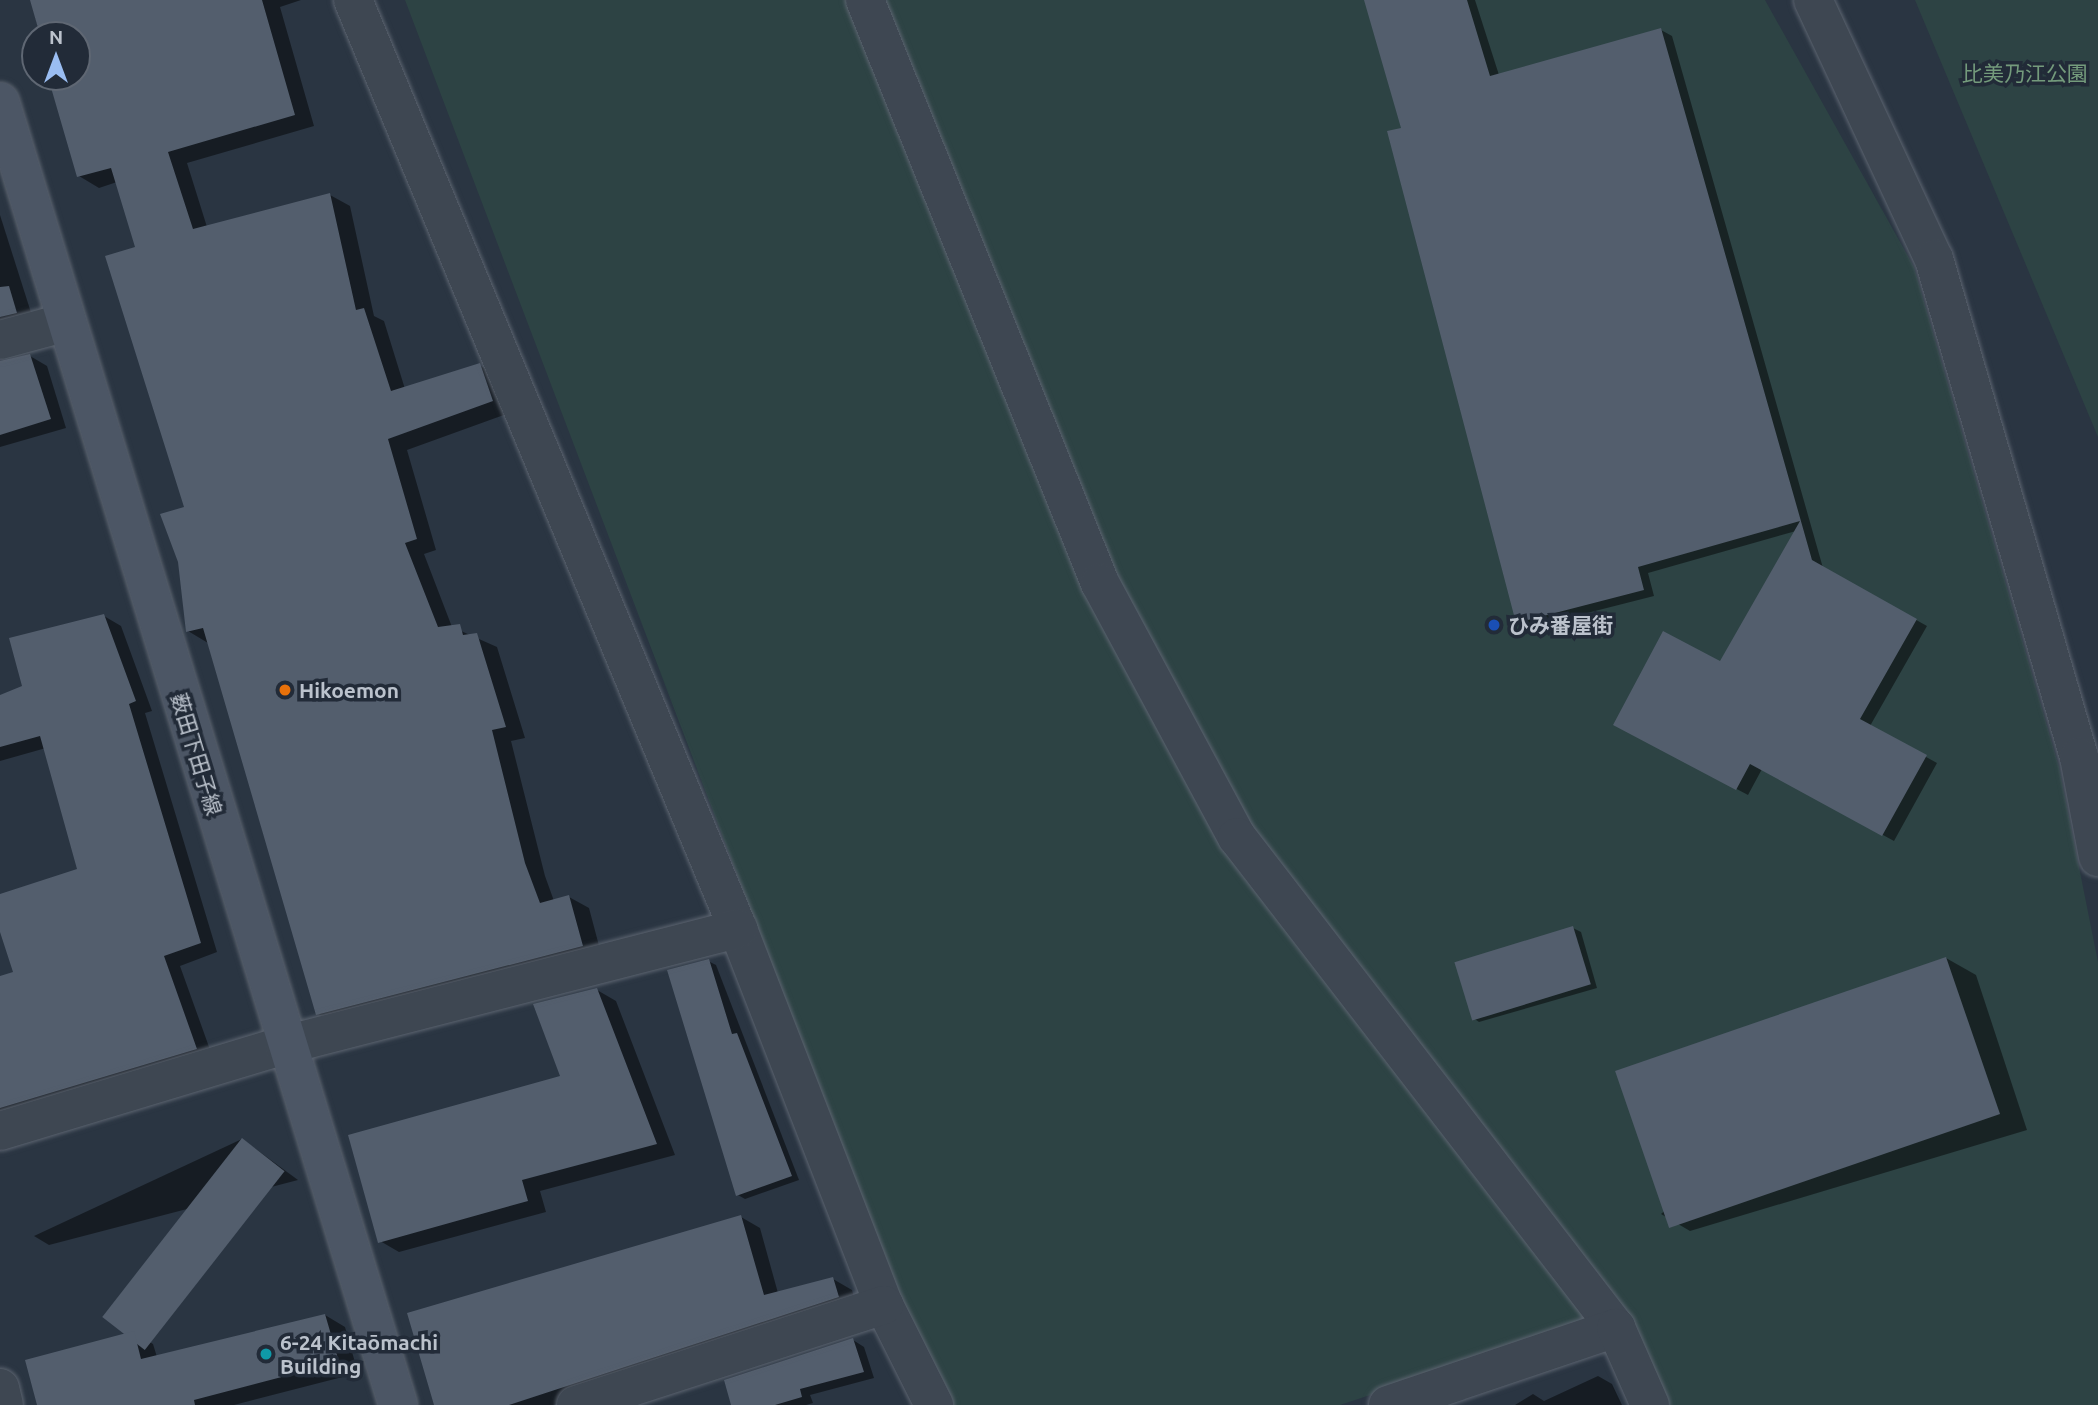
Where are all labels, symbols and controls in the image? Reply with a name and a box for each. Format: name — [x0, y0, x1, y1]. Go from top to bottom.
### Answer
north arrow — [21, 21, 91, 91]
text: N — [49, 26, 63, 48]
park label: 比美乃江公園 — [1962, 60, 2088, 86]
place label: ひみ番屋街 — [1508, 612, 1613, 638]
marker: ひみ番屋街 — [1486, 617, 1502, 633]
place label: Hikoemon — [299, 677, 399, 703]
marker: Hikoemon — [277, 682, 293, 698]
street label: 薮田下田子線 — [167, 690, 227, 818]
place label: 6-24 Kitaōmachi Building — [280, 1329, 438, 1379]
marker: 6-24 Kitaōmachi Building — [258, 1346, 274, 1362]

